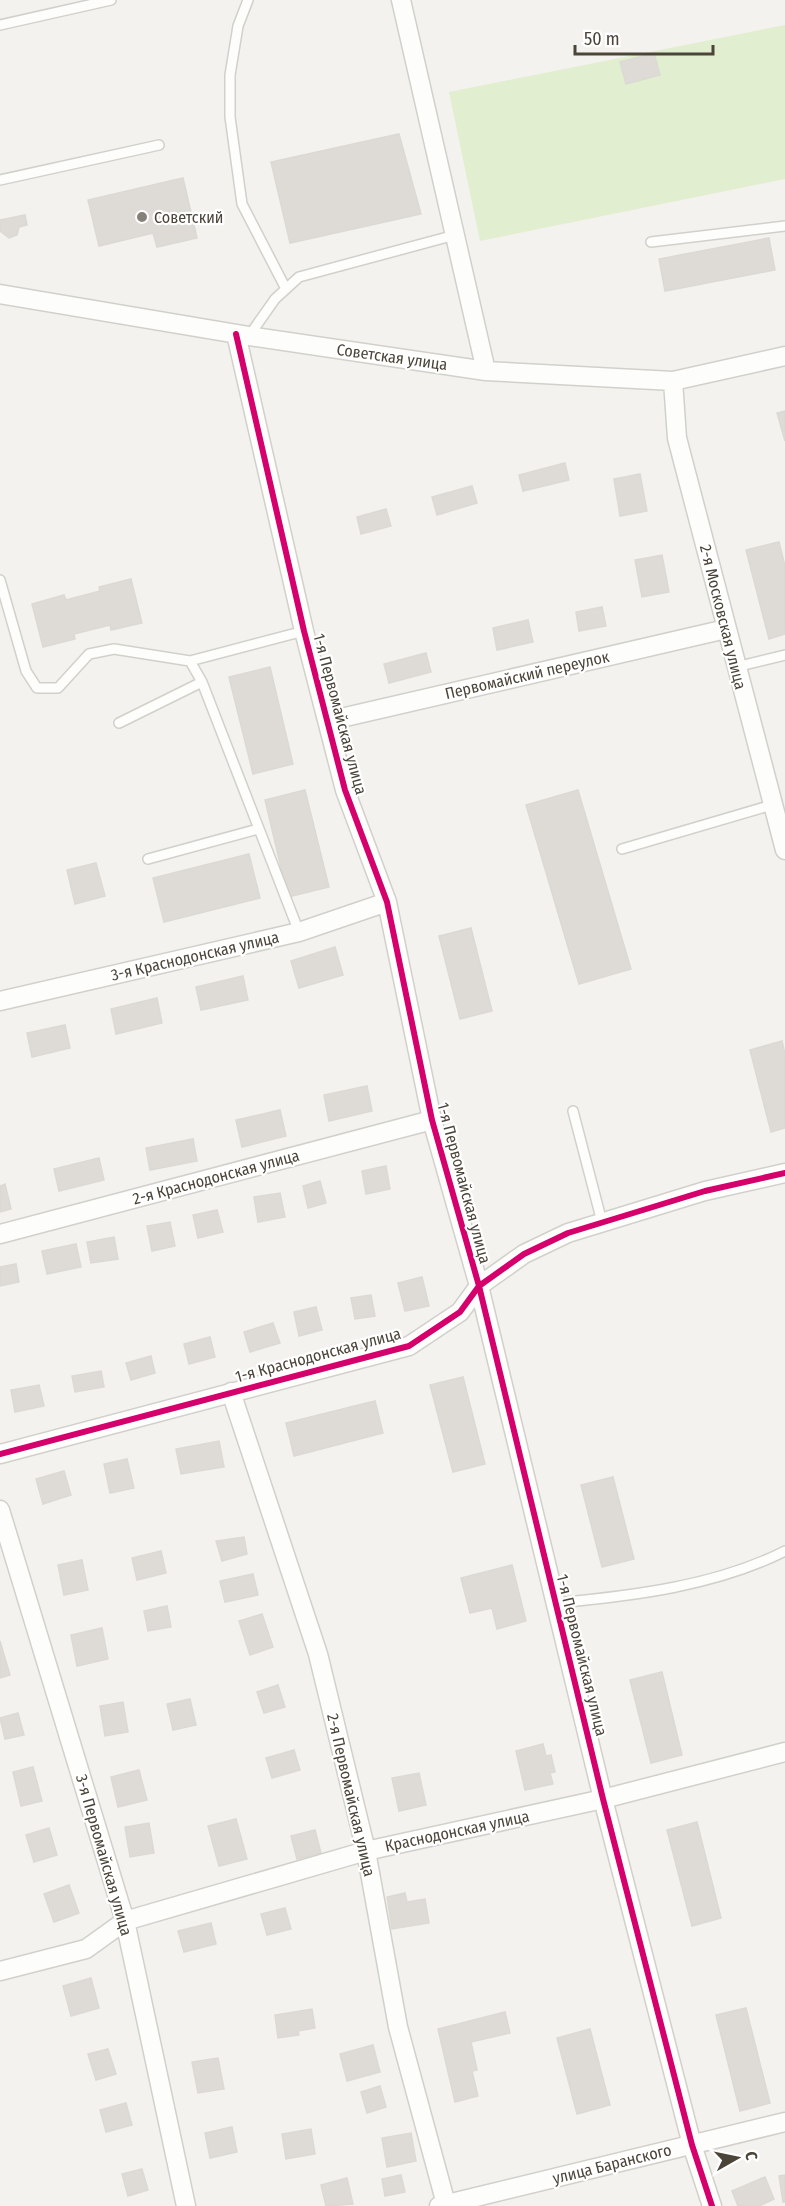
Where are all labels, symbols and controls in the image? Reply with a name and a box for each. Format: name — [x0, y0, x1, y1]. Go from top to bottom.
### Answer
scale bar — [575, 18, 713, 56]
text: 50 m — [584, 28, 620, 50]
place label: Советский — [154, 208, 223, 227]
marker: Советский — [135, 210, 149, 224]
street label: Советская улица — [335, 340, 449, 374]
street label: 2-я Московская улица — [696, 543, 750, 692]
street label: 1-я Первомайская улица — [309, 631, 371, 797]
street label: Первомайский переулок — [443, 647, 611, 703]
street label: 3-я Краснодонская улица — [109, 927, 281, 985]
street label: 1-я Первомайская улица — [433, 1100, 495, 1266]
street label: 2-я Краснодонская улица — [131, 1146, 301, 1208]
street label: 1-я Краснодонская улица — [233, 1324, 403, 1386]
street label: 1-я Первомайская улица — [553, 1572, 611, 1738]
street label: 2-я Первомайская улица — [323, 1712, 379, 1879]
street label: 3-я Первомайская улица — [72, 1772, 136, 1938]
street label: Краснодонская улица — [383, 1806, 531, 1856]
north arrow — [707, 2128, 767, 2188]
street label: улица Баранского — [551, 2140, 673, 2188]
text: С — [741, 2150, 761, 2162]

